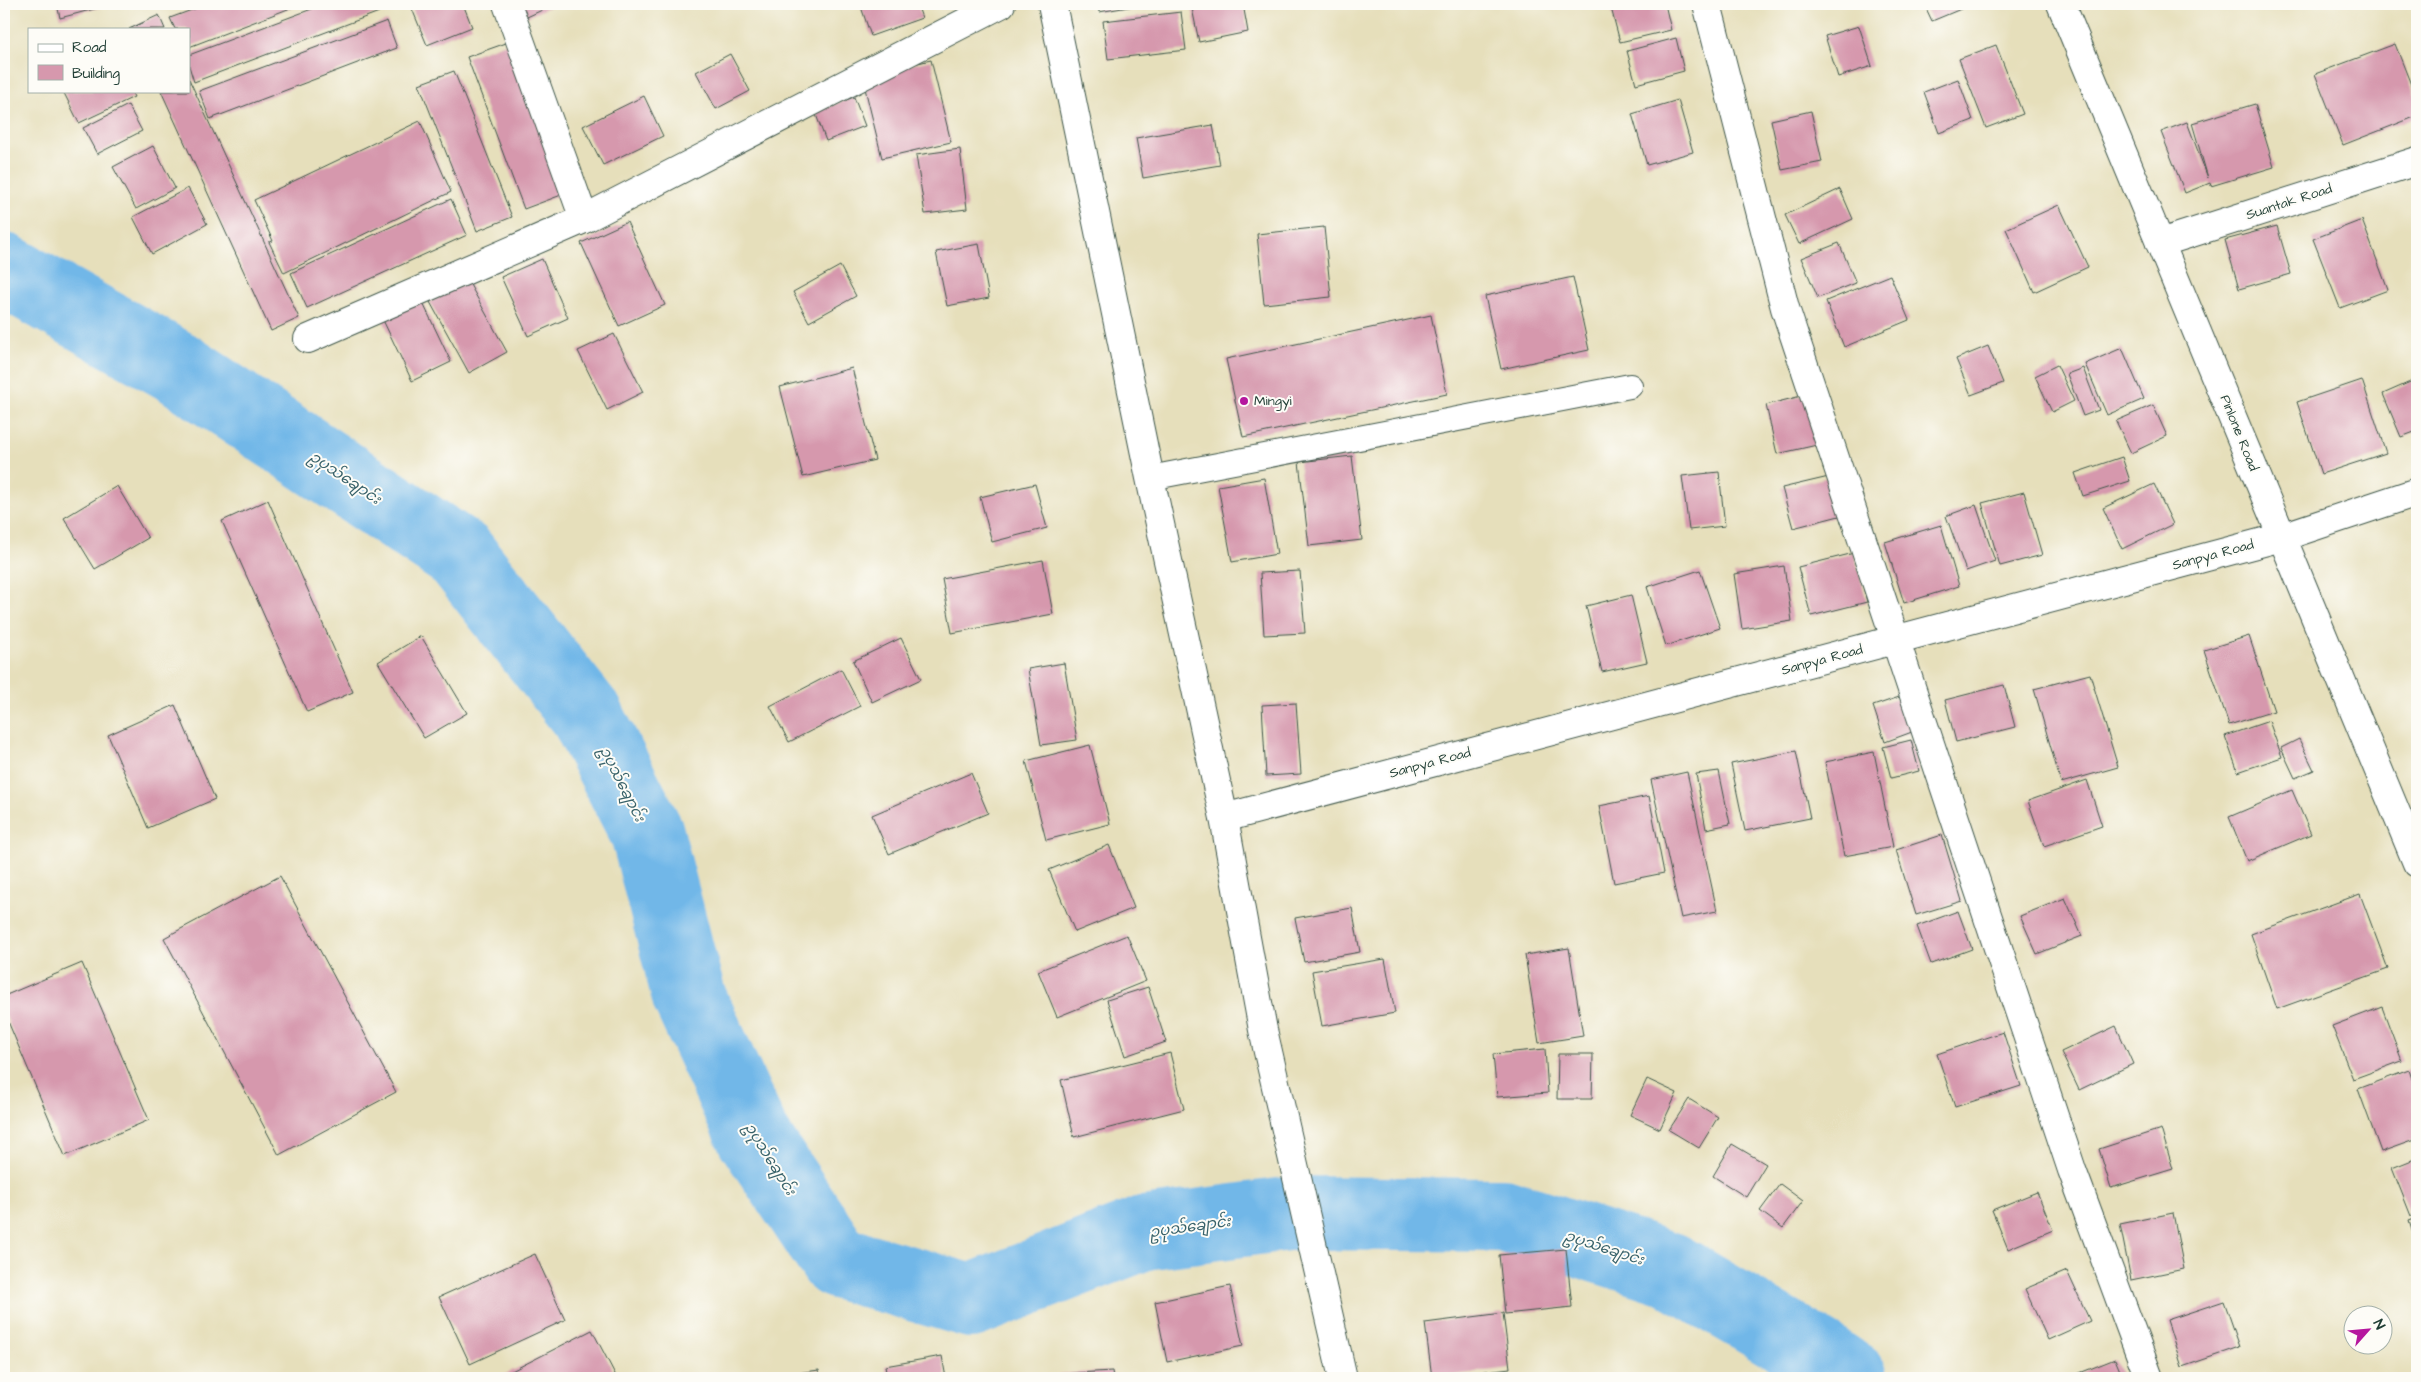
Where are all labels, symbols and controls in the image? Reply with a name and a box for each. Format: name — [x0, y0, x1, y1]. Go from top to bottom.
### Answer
legend — [28, 28, 190, 92]
text: Road — [72, 37, 107, 58]
text: Building — [72, 63, 120, 85]
street label: Suantak Road — [2243, 179, 2335, 225]
place label: Mingyi — [1254, 391, 1292, 411]
street label: Pinlone Road — [2215, 392, 2263, 474]
marker: Mingyi — [1238, 395, 1250, 407]
water label: ဥပုသ်ချောင်း — [305, 446, 386, 511]
street label: Sanpya Road — [2170, 535, 2256, 575]
street label: Sanpya Road — [1779, 640, 1865, 680]
water label: ဥပုသ်ချောင်း — [593, 742, 651, 826]
street label: Sanpya Road — [1387, 743, 1473, 783]
water label: ဥပုသ်ချောင်း — [739, 1118, 802, 1201]
water label: ဥပုသ်ချောင်း — [1148, 1210, 1233, 1244]
water label: ဥပုသ်ချောင်း — [1561, 1224, 1647, 1272]
north arrow — [2344, 1304, 2394, 1354]
text: N — [2368, 1316, 2390, 1333]

